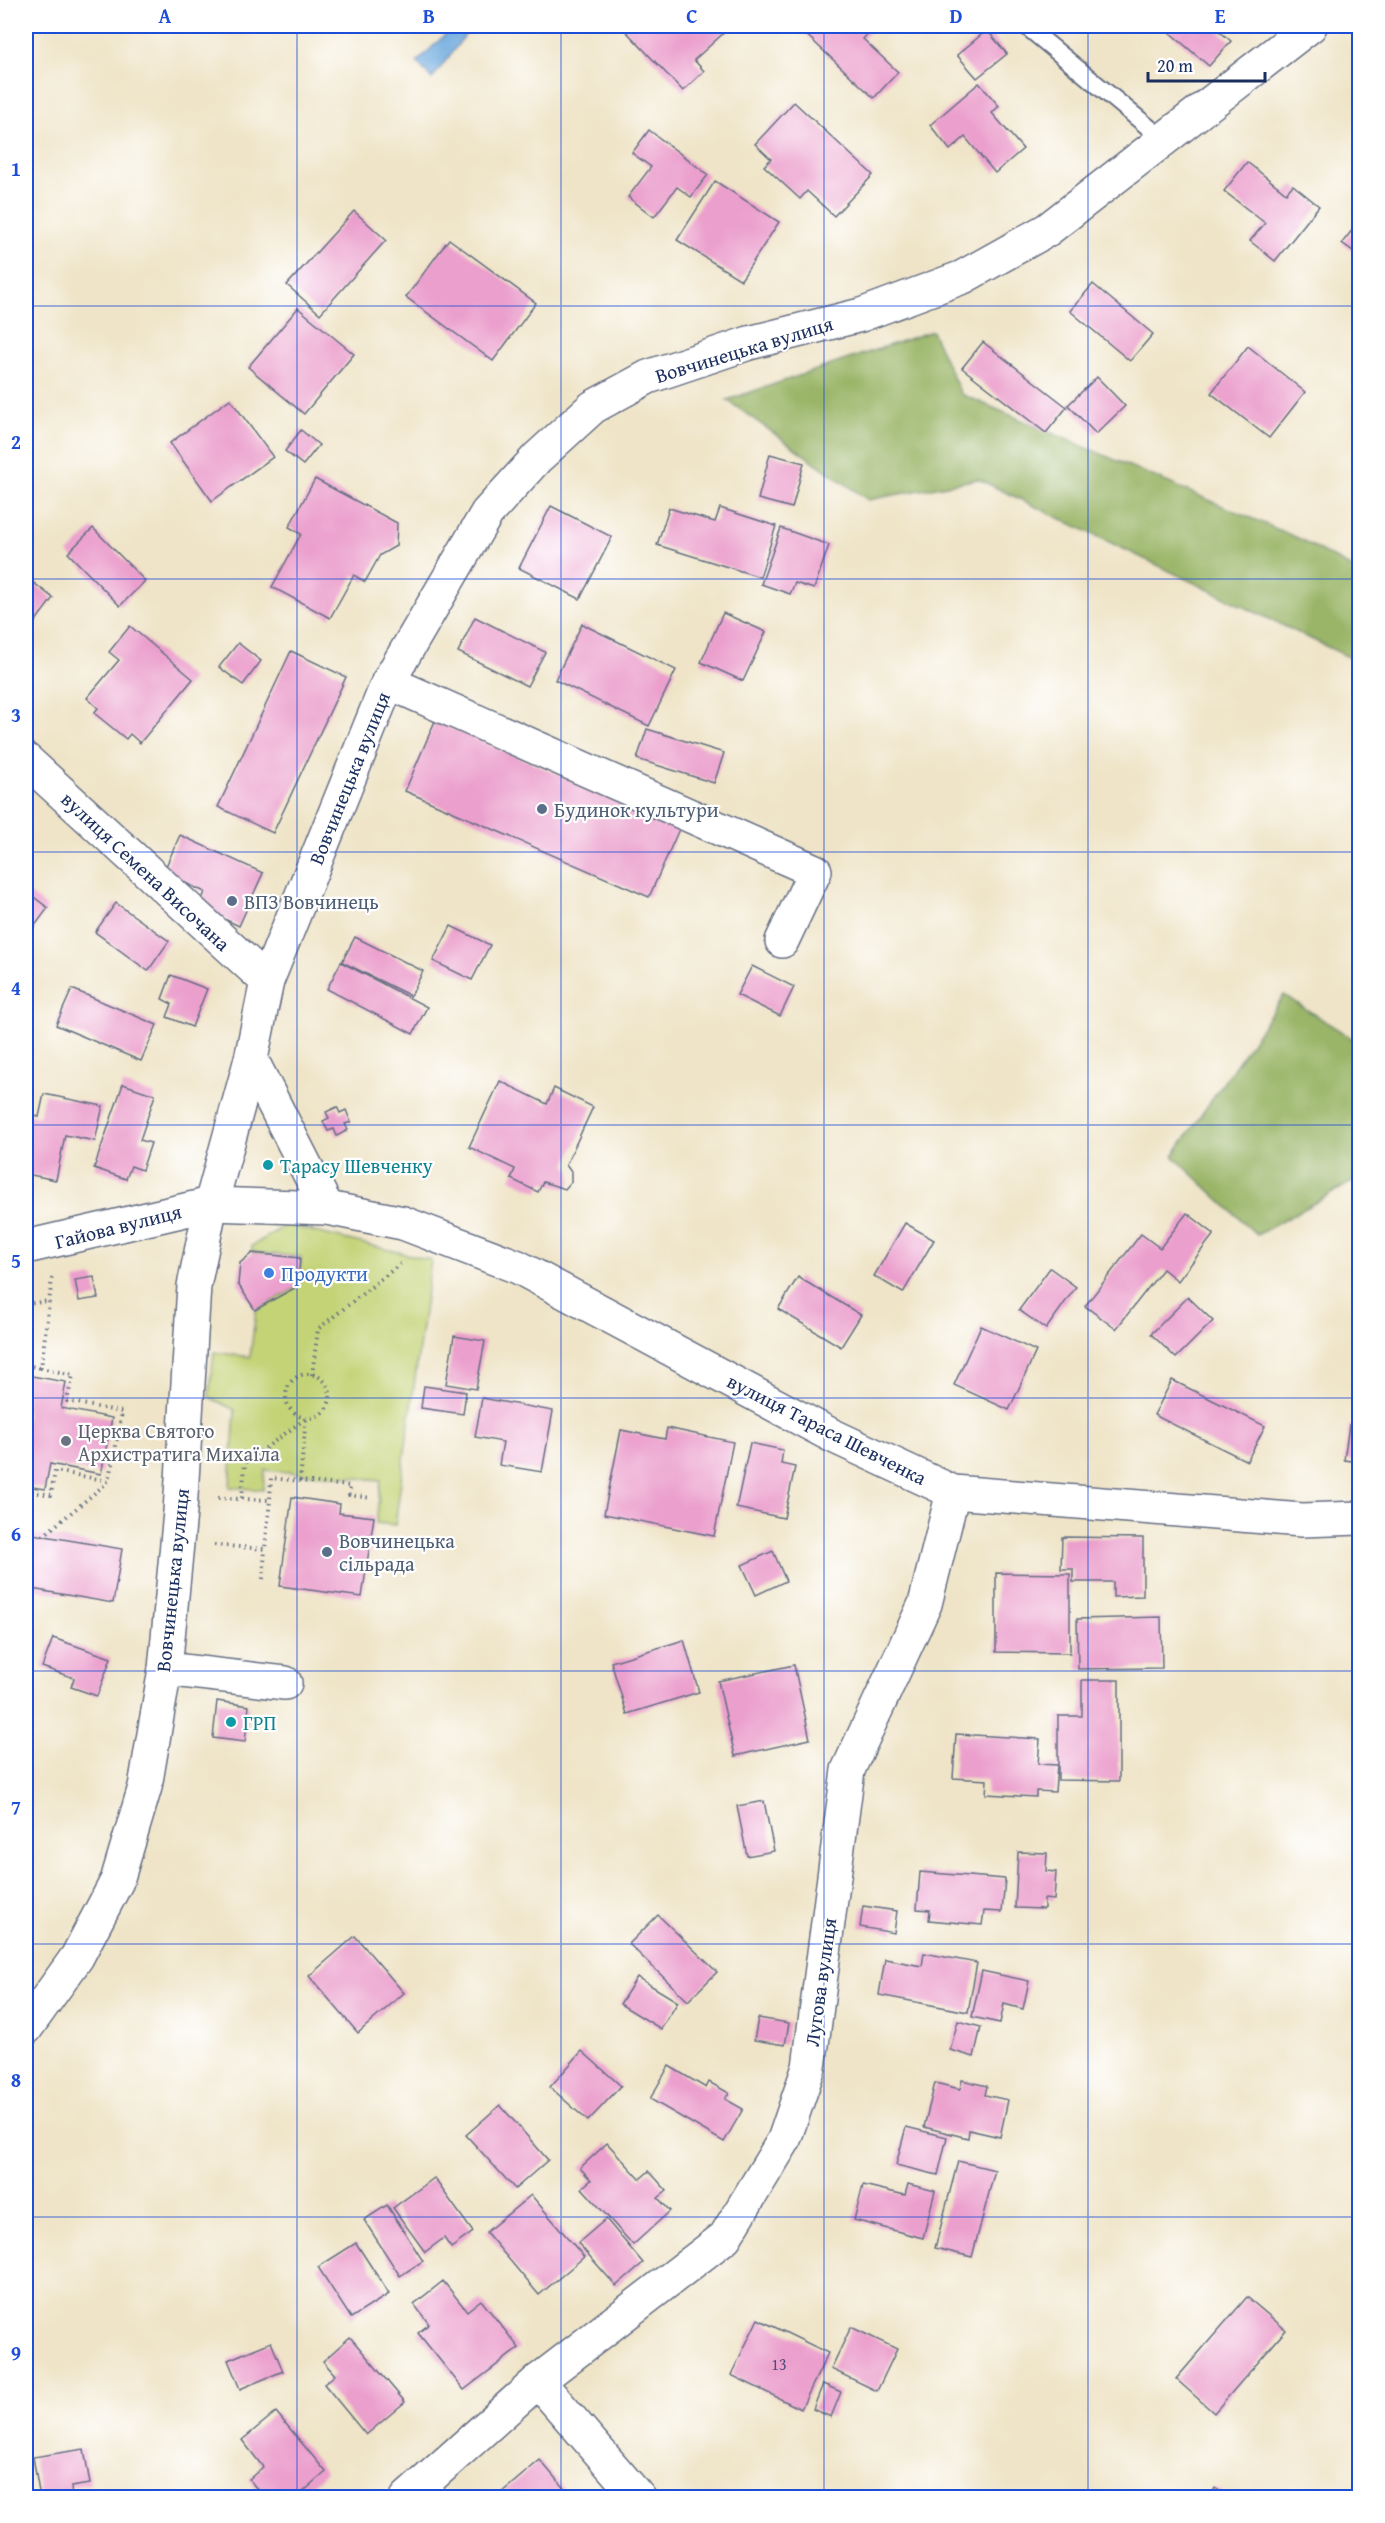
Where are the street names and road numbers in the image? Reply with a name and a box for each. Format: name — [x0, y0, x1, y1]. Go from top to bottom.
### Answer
street label: Вовчинецька вулиця — [652, 308, 836, 390]
street label: Вовчинецька вулиця — [301, 687, 397, 869]
street label: вулиця Семена Височана — [55, 785, 237, 958]
street label: Гайова вулиця — [52, 1196, 184, 1256]
street label: вулиця Тараса Шевченка — [722, 1366, 932, 1492]
street label: Вовчинецька вулиця — [148, 1487, 196, 1673]
street label: Лугова вулиця — [797, 1916, 843, 2048]

